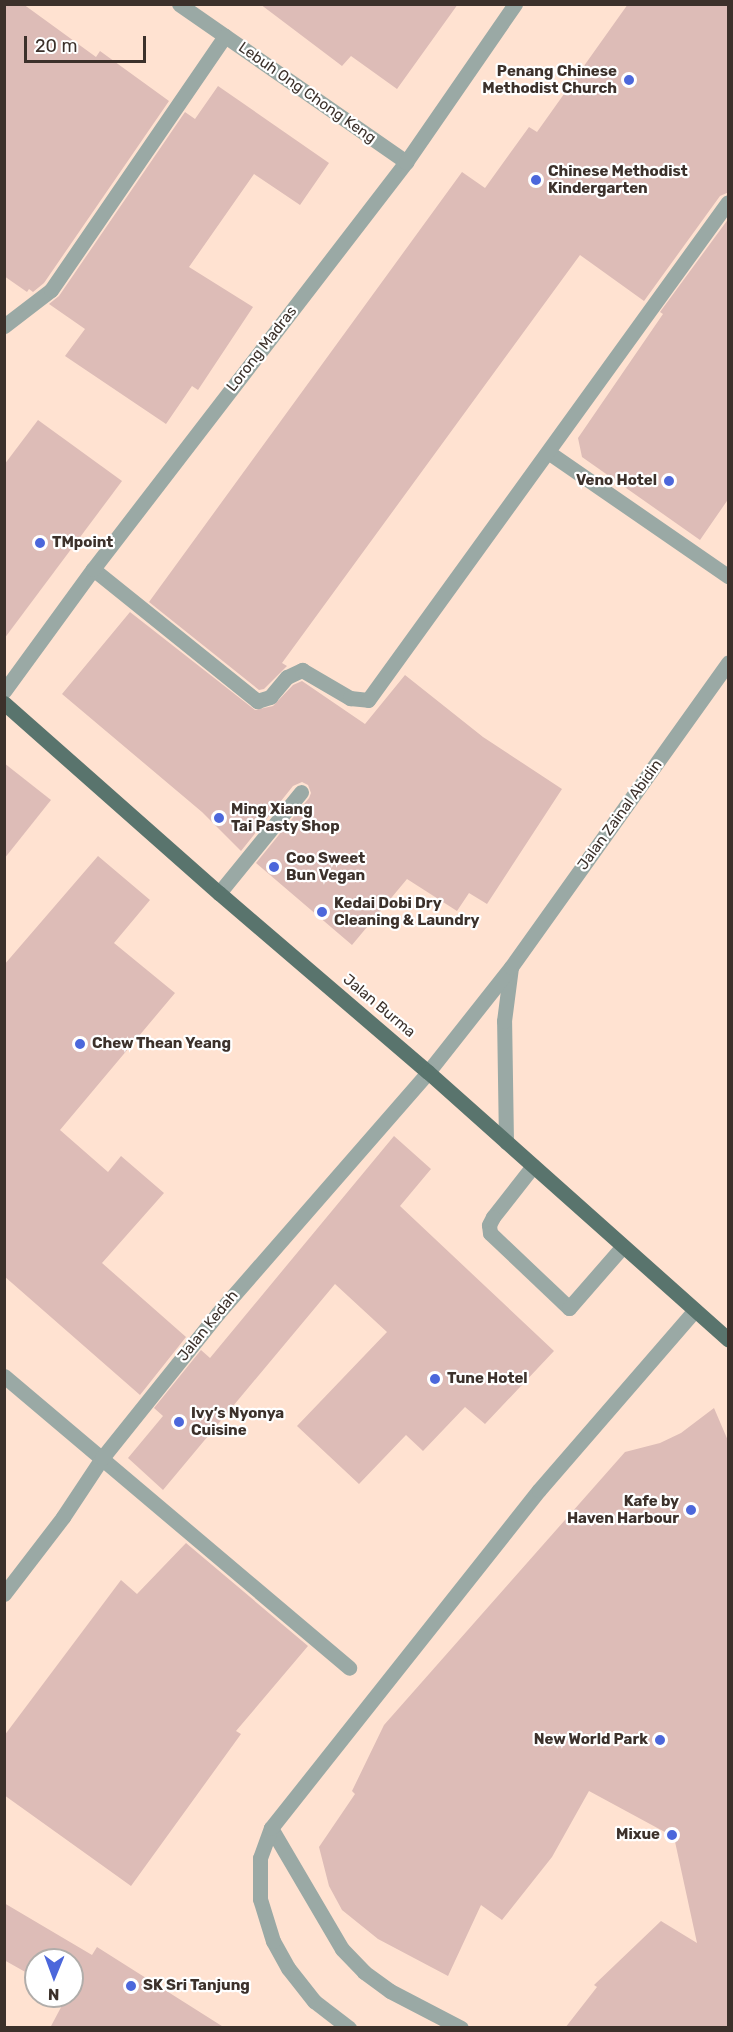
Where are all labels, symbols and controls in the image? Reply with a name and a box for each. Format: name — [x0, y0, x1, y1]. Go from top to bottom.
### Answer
scale bar — [27, 24, 148, 62]
text: 20 m — [35, 35, 77, 57]
street label: Lebuh Ong Chong Keng — [235, 39, 379, 147]
place label: Penang Chinese Methodist Church — [482, 62, 617, 97]
marker: Penang Chinese Methodist Church — [622, 73, 636, 87]
place label: Chinese Methodist Kindergarten — [548, 162, 688, 197]
marker: Chinese Methodist Kindergarten — [529, 173, 543, 187]
street label: Lorong Madras — [223, 303, 301, 395]
place label: Veno Hotel — [576, 472, 657, 490]
marker: Veno Hotel — [662, 474, 676, 488]
place label: TMpoint — [52, 534, 113, 552]
marker: TMpoint — [33, 536, 47, 550]
street label: Jalan Zainal Abidin — [574, 756, 666, 874]
place label: Ming Xiang Tai Pasty Shop — [231, 800, 340, 835]
marker: Ming Xiang Tai Pasty Shop — [212, 811, 226, 825]
place label: Coo Sweet Bun Vegan — [286, 849, 366, 884]
marker: Coo Sweet Bun Vegan — [267, 860, 281, 874]
place label: Kedai Dobi Dry Cleaning & Laundry — [334, 894, 479, 929]
marker: Kedai Dobi Dry Cleaning & Laundry — [315, 905, 329, 919]
street label: Jalan Burma — [339, 971, 419, 1041]
place label: Chew Thean Yeang — [92, 1035, 232, 1053]
marker: Chew Thean Yeang — [73, 1037, 87, 1051]
street label: Jalan Kedah — [174, 1287, 242, 1365]
place label: Tune Hotel — [447, 1370, 528, 1388]
marker: Tune Hotel — [428, 1372, 442, 1386]
place label: Ivy’s Nyonya Cuisine — [191, 1404, 284, 1439]
marker: Ivy’s Nyonya Cuisine — [172, 1415, 186, 1429]
place label: Kafe by Haven Harbour — [567, 1492, 679, 1527]
marker: Kafe by Haven Harbour — [684, 1503, 698, 1517]
place label: New World Park — [533, 1731, 648, 1749]
marker: New World Park — [653, 1733, 667, 1747]
place label: Mixue — [616, 1826, 660, 1844]
marker: Mixue — [665, 1828, 679, 1842]
north arrow — [24, 1948, 84, 2008]
place label: SK Sri Tanjung — [143, 1977, 250, 1995]
marker: SK Sri Tanjung — [124, 1979, 138, 1993]
text: N — [48, 1985, 60, 2004]

